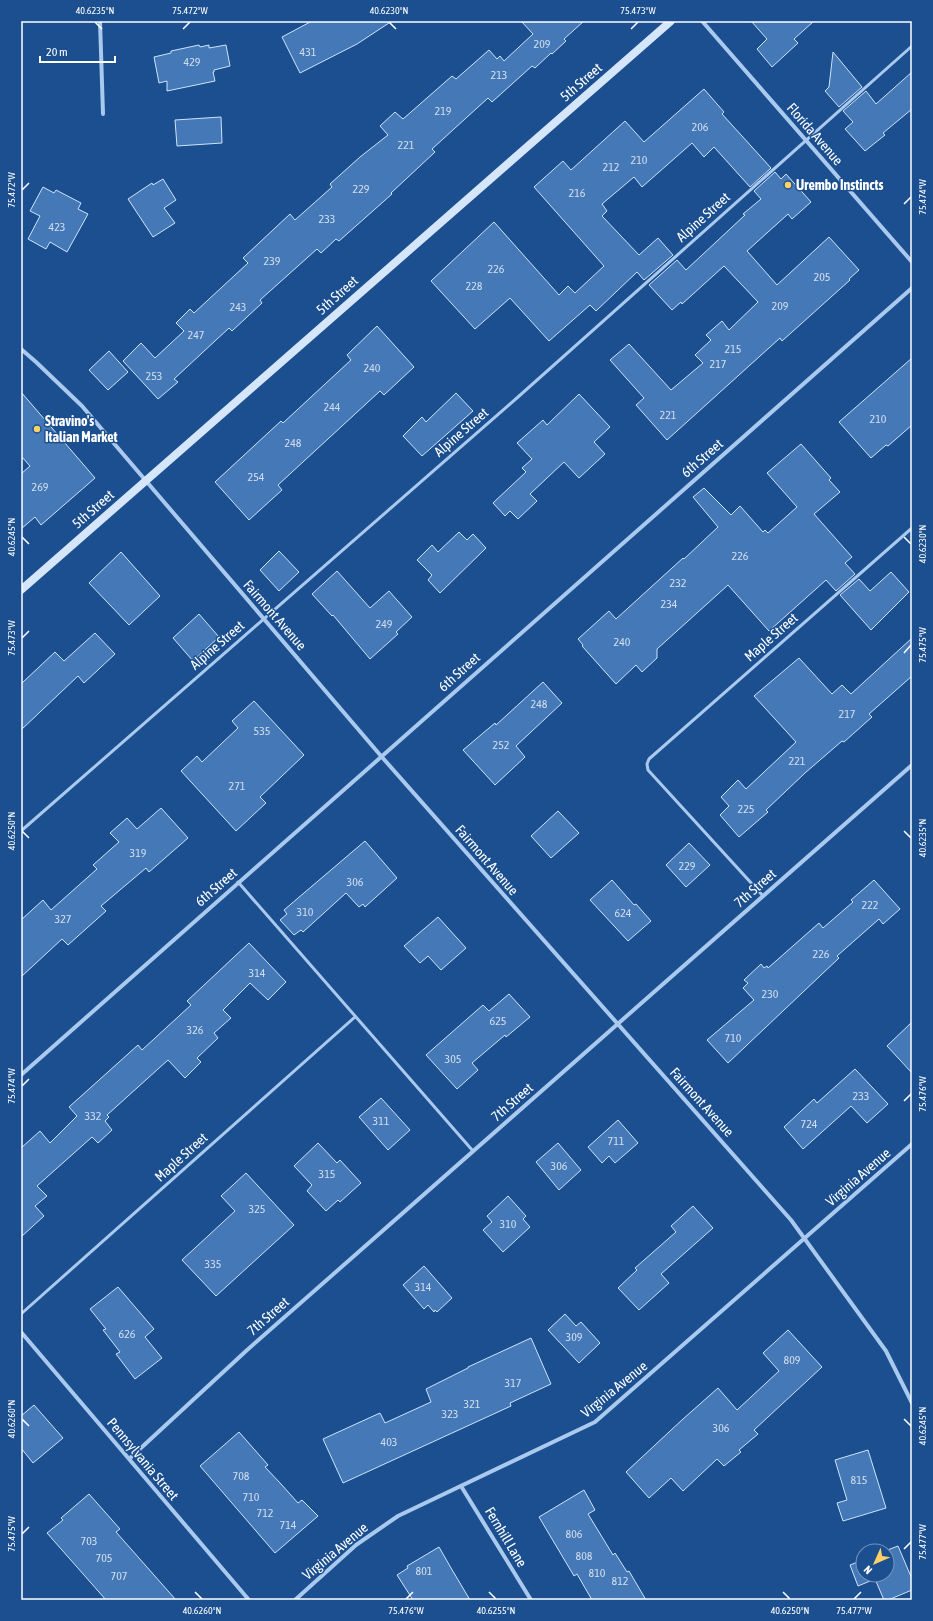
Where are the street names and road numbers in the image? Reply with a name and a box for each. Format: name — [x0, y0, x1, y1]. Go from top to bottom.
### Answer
street label: 5th Street — [557, 60, 605, 104]
street label: Florida Avenue — [784, 100, 846, 168]
street label: Alpine Street — [673, 189, 733, 245]
street label: 5th Street — [313, 272, 361, 318]
street label: Alpine Street — [431, 404, 491, 460]
street label: 6th Street — [678, 436, 726, 480]
street label: 5th Street — [69, 487, 117, 531]
street label: Fairmont Avenue — [240, 577, 310, 653]
street label: Maple Street — [741, 610, 801, 664]
street label: Alpine Street — [187, 617, 247, 673]
street label: 6th Street — [435, 649, 483, 695]
street label: Fairmont Avenue — [452, 822, 522, 898]
street label: 6th Street — [192, 865, 240, 909]
street label: 7th Street — [731, 866, 779, 910]
street label: Fairmont Avenue — [667, 1064, 737, 1140]
street label: 7th Street — [488, 1080, 536, 1124]
street label: Maple Street — [151, 1129, 211, 1185]
street label: Virginia Avenue — [822, 1145, 894, 1209]
street label: 7th Street — [244, 1294, 292, 1338]
street label: Virginia Avenue — [578, 1358, 650, 1420]
street label: Pennsylvania Street — [104, 1415, 182, 1503]
street label: Fernhill Lane — [482, 1504, 530, 1570]
street label: Virginia Avenue — [299, 1519, 371, 1583]

